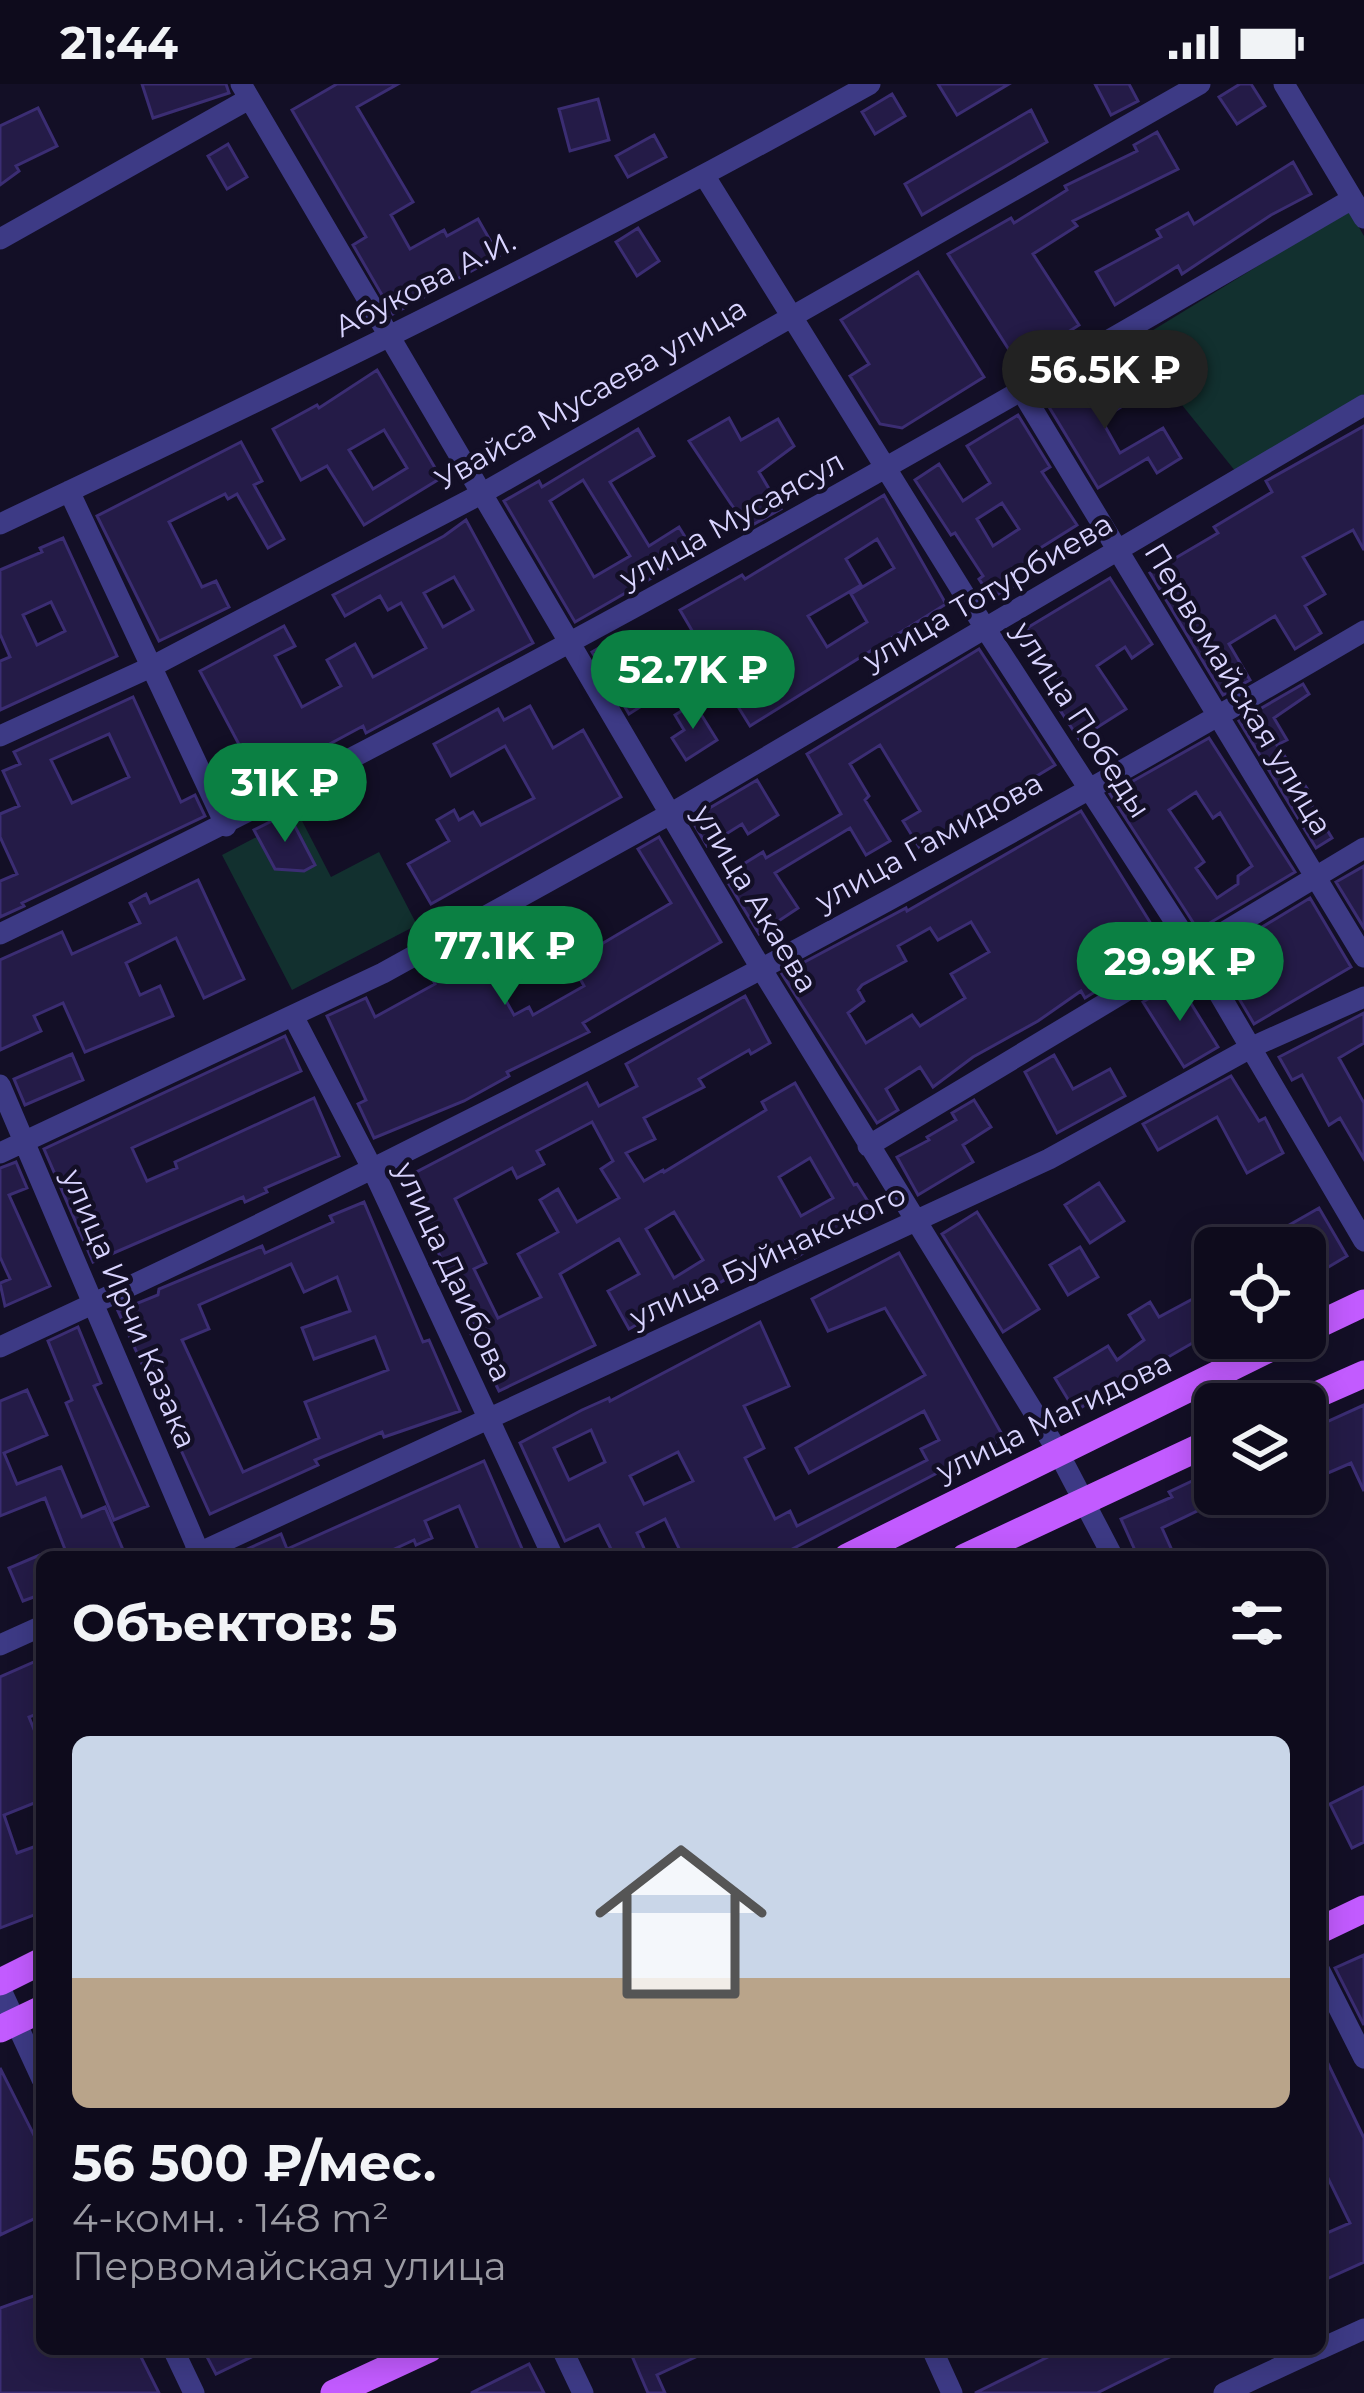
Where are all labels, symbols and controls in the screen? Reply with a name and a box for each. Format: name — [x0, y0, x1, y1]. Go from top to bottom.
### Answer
text: 21:44 — [60, 15, 178, 70]
street label: Абукова А.И. — [328, 222, 522, 345]
street label: Увайса Мусаева улица — [429, 289, 753, 498]
pin: 56.5K ₽ — [994, 330, 1216, 432]
text: 56.5K ₽ — [1029, 345, 1181, 393]
street label: улица Мусаясул — [612, 443, 850, 597]
street label: улица Тотурбиева — [855, 505, 1119, 679]
street label: Первомайская улица — [1136, 536, 1340, 842]
street label: улица Победы — [1004, 614, 1159, 825]
pin: 52.7K ₽ — [582, 630, 804, 732]
text: 52.7K ₽ — [618, 645, 768, 693]
pin: 31K ₽ — [201, 743, 369, 845]
text: 31K ₽ — [231, 758, 339, 806]
street label: улица Гамидова — [808, 764, 1049, 920]
street label: улица Акаева — [684, 797, 826, 999]
pin: 77.1K ₽ — [394, 906, 616, 1008]
text: 77.1K ₽ — [434, 921, 576, 969]
pin: 29.9K ₽ — [1069, 922, 1291, 1024]
text: 29.9K ₽ — [1104, 937, 1256, 985]
street label: улица Даибова — [386, 1155, 521, 1387]
street label: улица Ирчи Казака — [54, 1163, 205, 1454]
street label: улица Буйнакского — [623, 1175, 912, 1336]
map controls — [1194, 1227, 1326, 1515]
button: locate — [1194, 1227, 1326, 1359]
street label: улица Магидова — [929, 1344, 1177, 1490]
button: layers — [1194, 1383, 1326, 1515]
icon: filters — [1224, 1590, 1290, 1656]
text: Объектов: 5 — [72, 1592, 398, 1654]
icon: home — [573, 1814, 789, 2030]
text: 56 500 ₽/мес. — [72, 2132, 436, 2194]
text: 4-комн. · 148 m² — [72, 2194, 389, 2242]
text: Первомайская улица — [72, 2242, 507, 2290]

